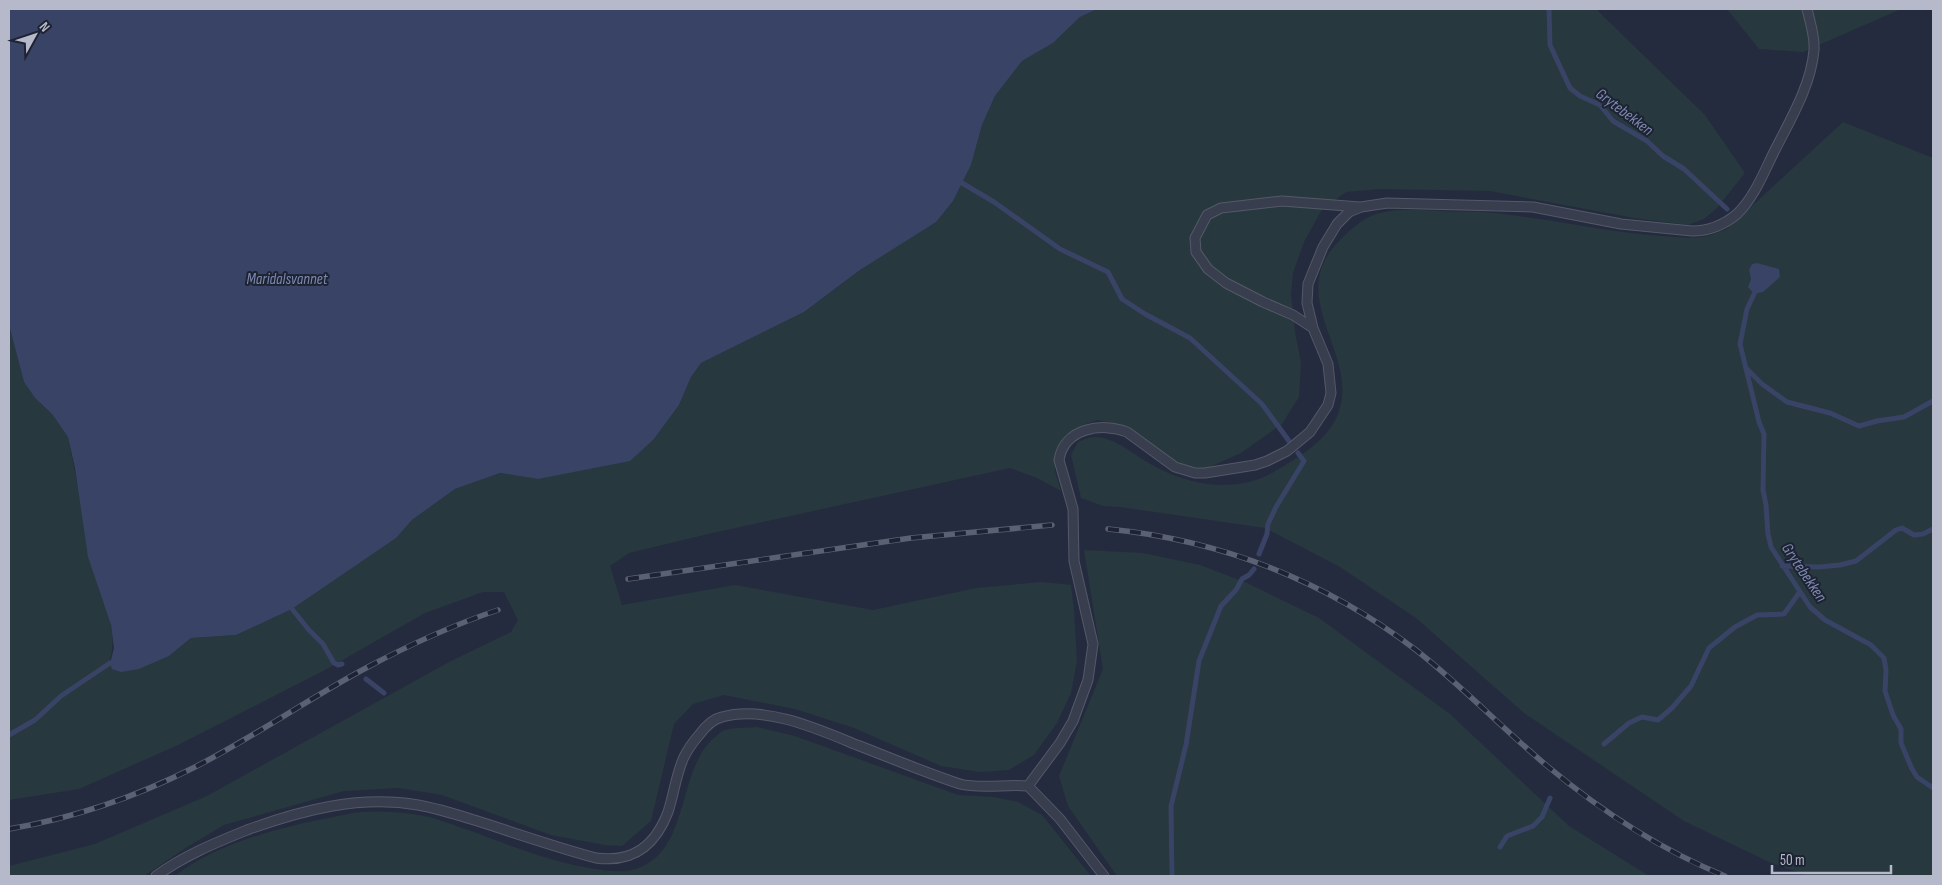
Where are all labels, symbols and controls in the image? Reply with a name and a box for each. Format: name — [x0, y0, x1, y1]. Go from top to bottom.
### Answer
north arrow — [10, 10, 60, 60]
text: N — [36, 19, 53, 35]
water label: Grytebekken — [1592, 84, 1657, 140]
water label: Maridalsvannet — [246, 270, 329, 289]
water label: Grytebekken — [1777, 540, 1831, 606]
scale bar — [1772, 842, 1891, 874]
text: 50 m — [1780, 851, 1805, 870]

